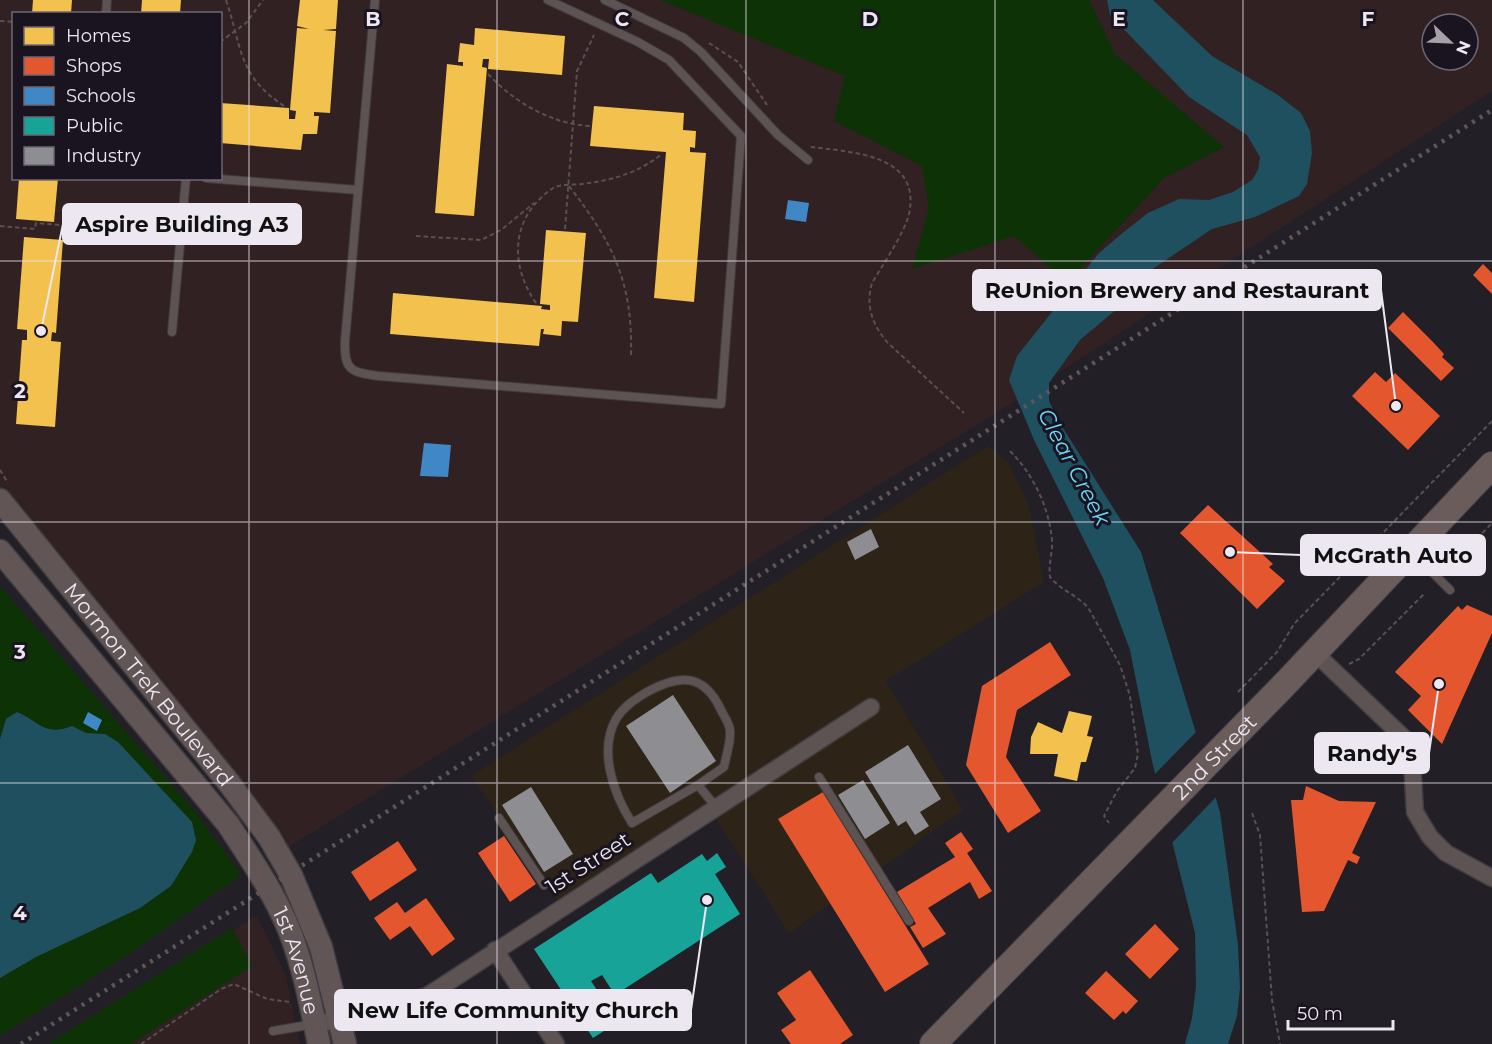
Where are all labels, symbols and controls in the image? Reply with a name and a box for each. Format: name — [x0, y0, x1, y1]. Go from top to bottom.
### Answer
text: B — [365, 7, 381, 31]
text: C — [615, 7, 630, 31]
text: D — [862, 7, 878, 31]
text: E — [1112, 7, 1126, 31]
text: F — [1362, 7, 1375, 31]
legend — [12, 12, 222, 180]
north arrow — [1420, 12, 1480, 72]
text: Homes — [66, 25, 131, 47]
text: N — [1452, 38, 1475, 57]
text: Shops — [66, 55, 122, 77]
text: Schools — [66, 85, 136, 107]
text: Public — [66, 115, 123, 137]
text: Industry — [66, 145, 141, 167]
callout: Aspire Building A3 — [63, 204, 301, 244]
text: Aspire Building A3 — [74, 211, 289, 238]
callout: ReUnion Brewery and Restaurant — [973, 270, 1381, 310]
text: ReUnion Brewery and Restaurant — [985, 277, 1370, 304]
text: 2 — [14, 379, 26, 403]
water label: Clear Creek — [1032, 404, 1117, 531]
callout: McGrath Auto — [1301, 535, 1485, 575]
text: McGrath Auto — [1313, 542, 1473, 569]
street label: Mormon Trek Boulevard — [59, 577, 239, 791]
text: 3 — [13, 640, 26, 664]
street label: 2nd Street — [1167, 709, 1261, 804]
callout: Randy's — [1315, 733, 1429, 773]
text: Randy's — [1327, 740, 1417, 767]
street label: 1st Street — [541, 827, 635, 899]
text: 4 — [13, 901, 27, 925]
street label: 1st Avenue — [268, 903, 325, 1017]
callout: New Life Community Church — [335, 990, 691, 1030]
scale bar — [1288, 993, 1393, 1031]
text: New Life Community Church — [347, 997, 679, 1024]
text: 50 m — [1297, 1003, 1343, 1025]

